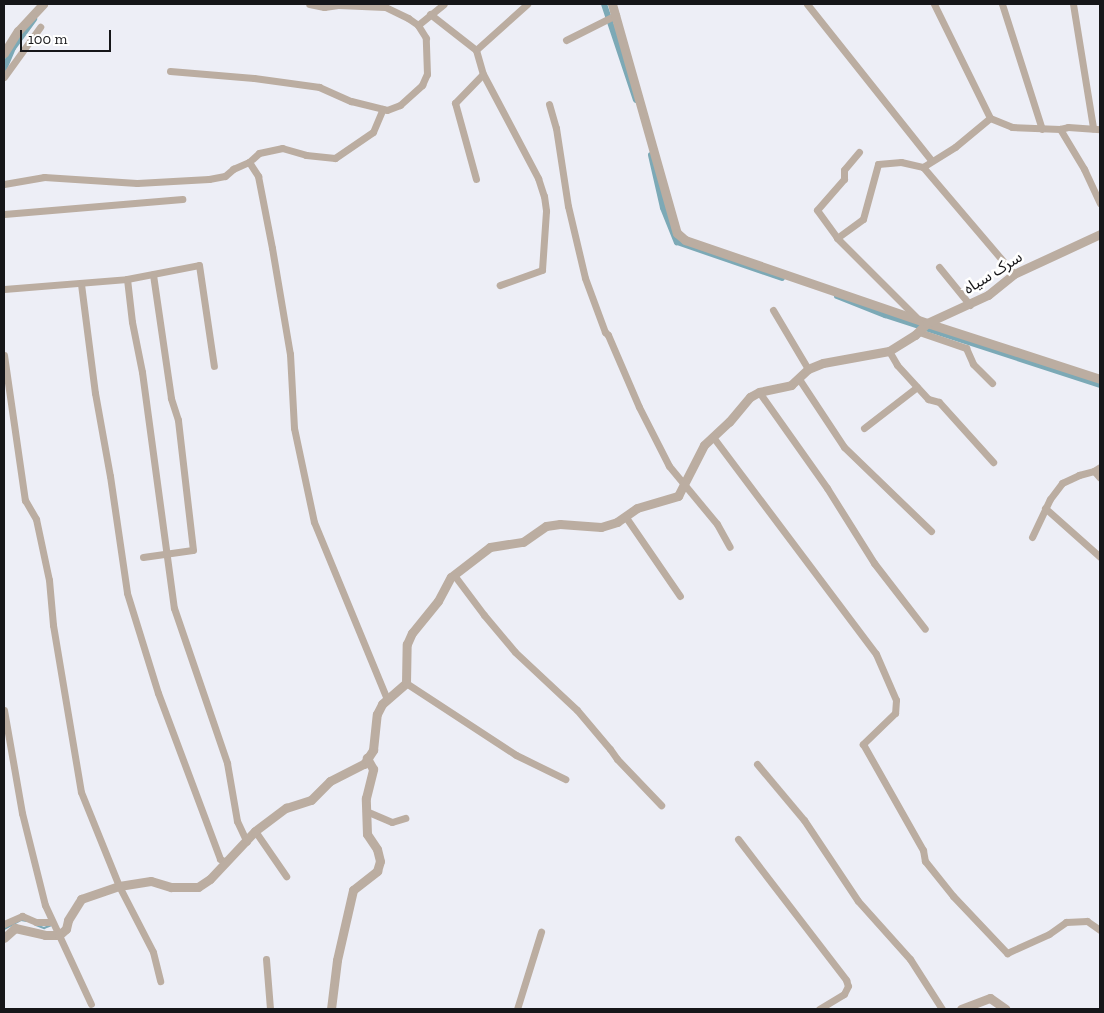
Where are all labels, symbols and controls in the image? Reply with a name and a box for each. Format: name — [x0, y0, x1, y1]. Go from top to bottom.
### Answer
scale bar — [22, 20, 114, 52]
text: 100 m — [28, 30, 67, 48]
street label: سرک سیاه — [960, 247, 1026, 299]

